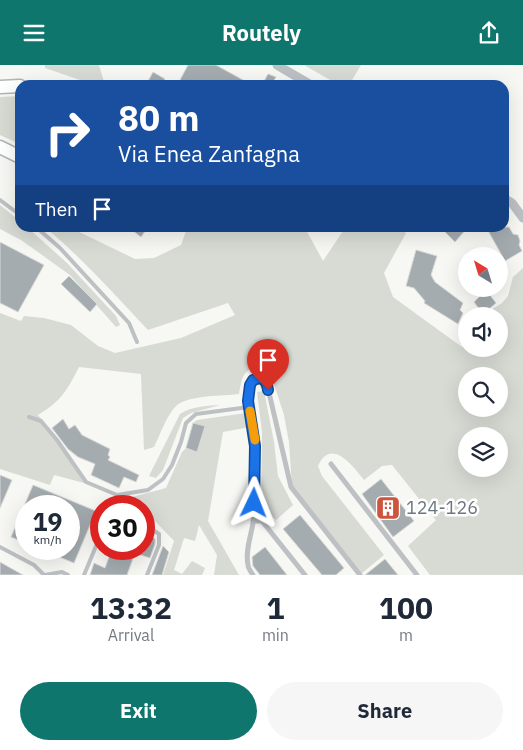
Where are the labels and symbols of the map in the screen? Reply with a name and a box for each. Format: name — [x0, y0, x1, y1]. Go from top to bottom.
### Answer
north arrow — [458, 247, 508, 297]
pin — [247, 339, 289, 390]
position arrow — [227, 476, 279, 528]
speed limit sign: 30 — [90, 495, 155, 560]
building icon: 124-126 — [375, 495, 401, 521]
place label: 124-126 — [406, 496, 478, 519]

